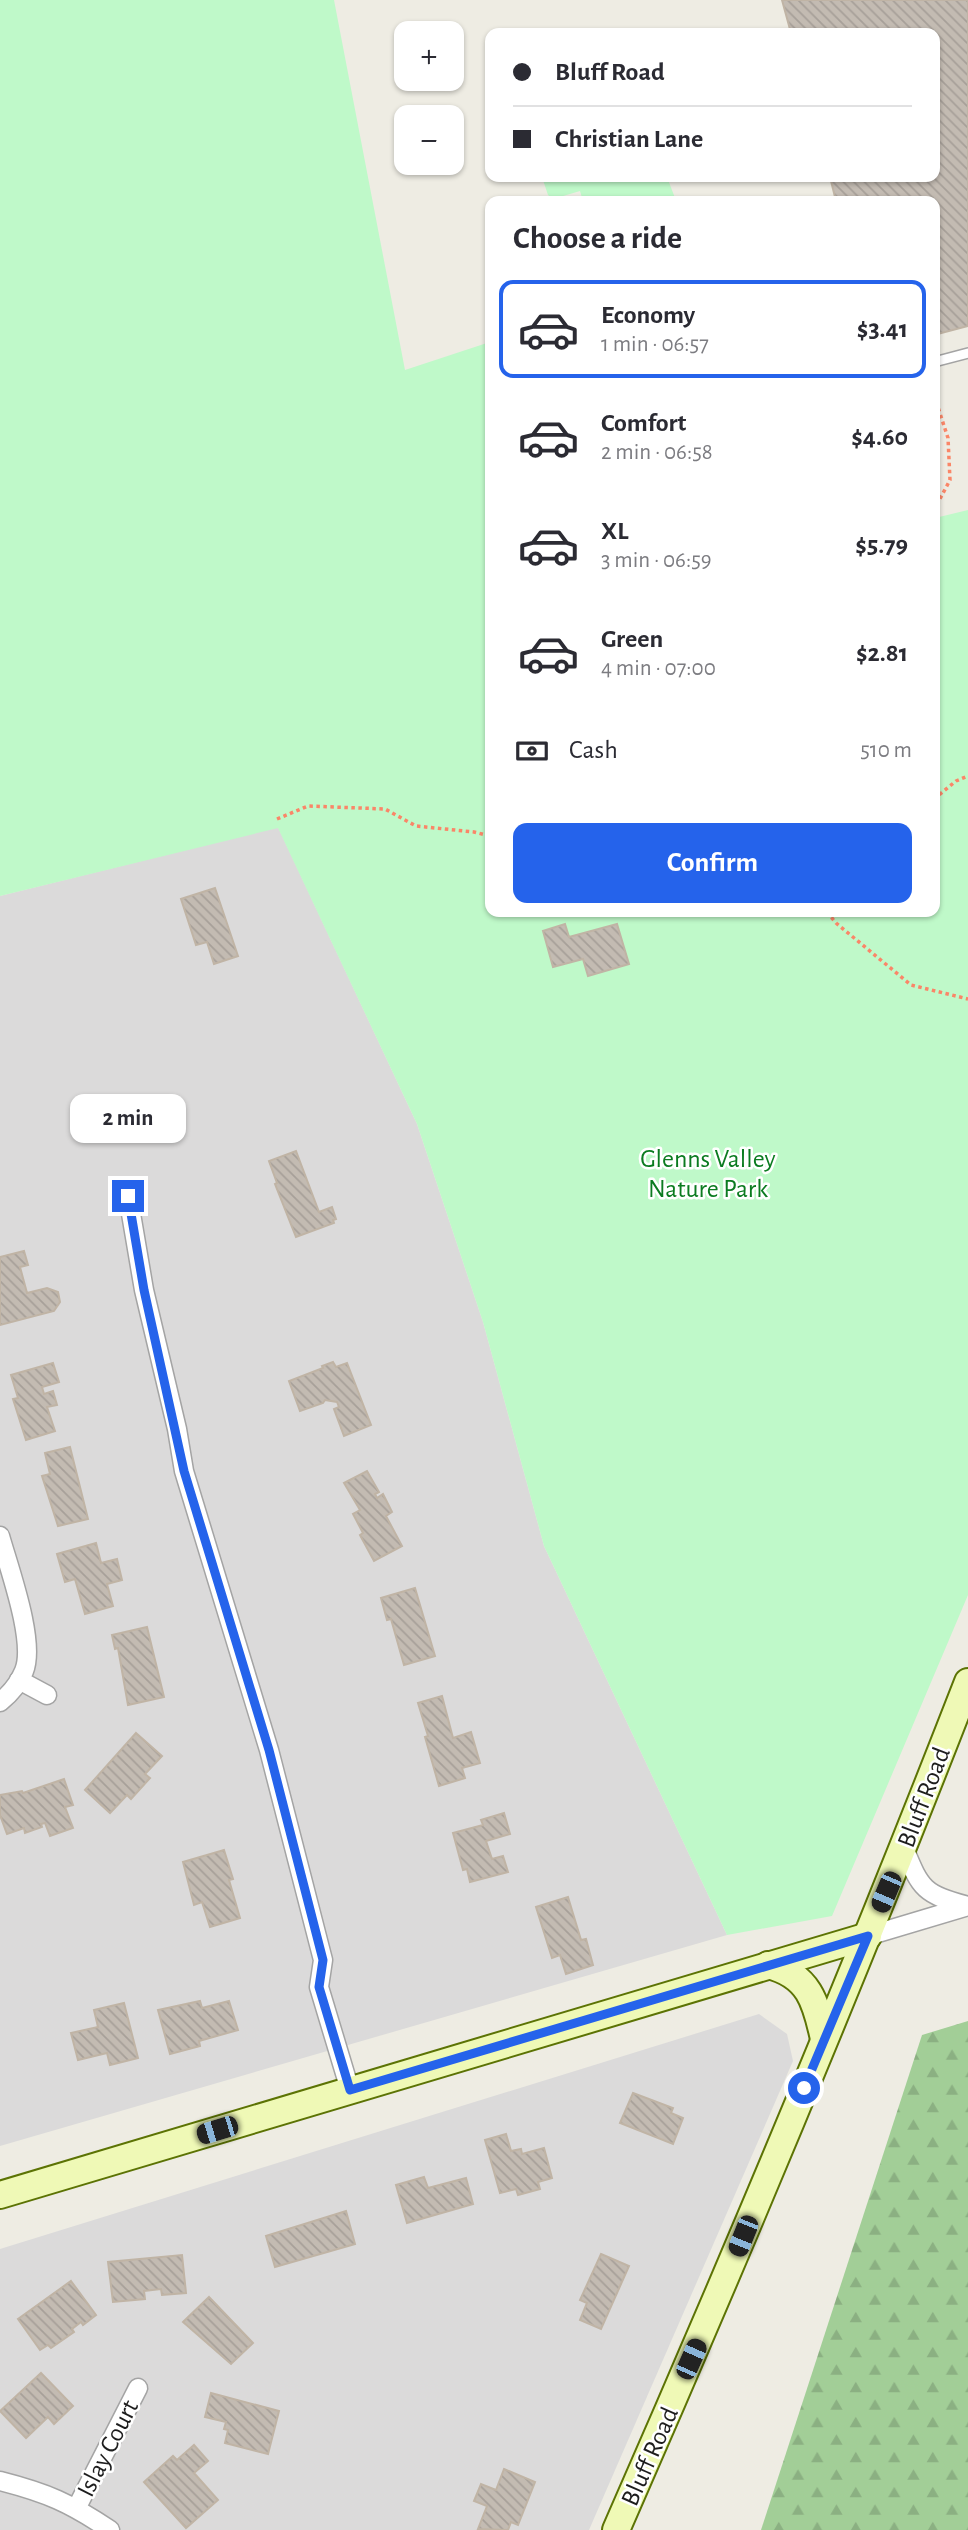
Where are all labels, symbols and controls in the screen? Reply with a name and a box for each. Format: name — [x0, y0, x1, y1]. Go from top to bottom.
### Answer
map controls — [394, 21, 464, 175]
button: + — [394, 21, 464, 91]
text: Bluff Road — [555, 59, 665, 85]
button: − — [394, 105, 464, 175]
text: Christian Lane — [555, 126, 703, 152]
text: Choose a ride — [513, 222, 682, 254]
icon: car — [517, 298, 580, 361]
text: Economy — [601, 302, 695, 328]
text: $3.41 — [857, 316, 908, 342]
text: 1 min · 06:57 — [601, 333, 709, 356]
icon: car — [517, 406, 580, 469]
text: Comfort — [601, 410, 686, 436]
text: $4.60 — [851, 424, 908, 450]
text: 2 min · 06:58 — [601, 441, 713, 464]
icon: car — [517, 514, 580, 577]
text: XL — [601, 518, 628, 544]
text: $5.79 — [855, 532, 908, 558]
text: 3 min · 06:59 — [601, 549, 712, 572]
icon: car — [517, 622, 580, 685]
text: Green — [601, 626, 663, 652]
text: $2.81 — [856, 640, 908, 666]
text: 4 min · 07:00 — [601, 657, 716, 680]
icon: cash — [513, 732, 551, 770]
text: Cash — [569, 737, 618, 763]
text: 510 m — [860, 739, 912, 762]
button: Confirm — [513, 823, 912, 903]
callout: 2 min — [70, 1094, 186, 1144]
text: 2 min — [102, 1107, 154, 1130]
park label: Glenns Valley Nature Park — [640, 1146, 776, 1202]
route end — [112, 1180, 144, 1212]
street label: Bluff Road — [893, 1744, 955, 1851]
car — [869, 1869, 904, 1915]
route start — [788, 2072, 820, 2104]
car — [194, 2114, 241, 2146]
car — [726, 2213, 761, 2259]
car — [673, 2336, 710, 2382]
street label: Islay Court — [72, 2396, 143, 2501]
street label: Bluff Road — [617, 2403, 683, 2510]

